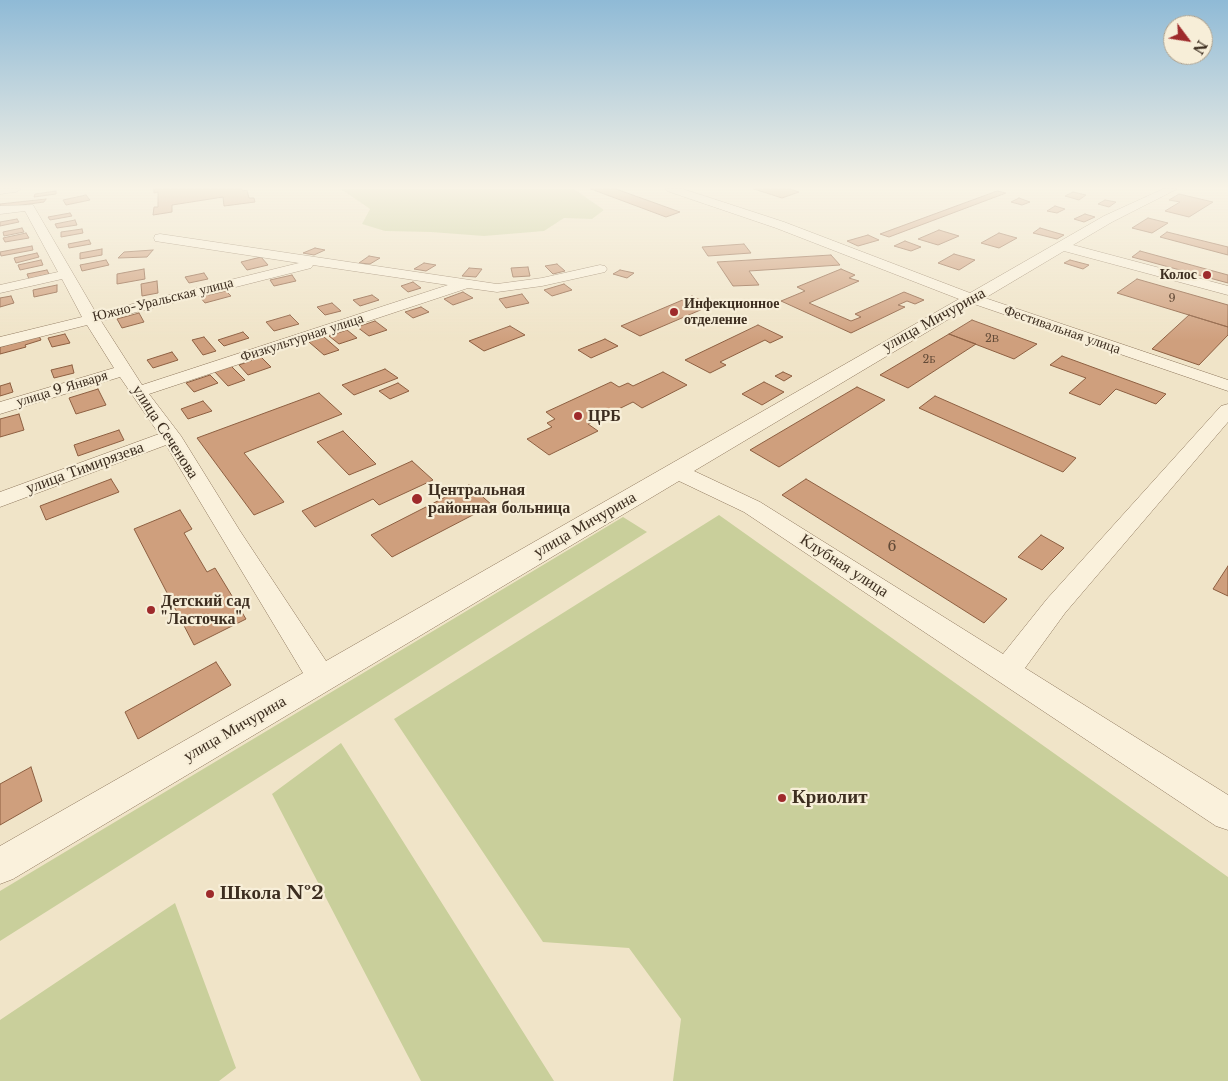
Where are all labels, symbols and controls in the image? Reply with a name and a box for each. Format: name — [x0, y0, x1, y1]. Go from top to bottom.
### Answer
north arrow — [1163, 15, 1213, 65]
text: N — [1189, 37, 1211, 57]
place label: Колос — [1160, 267, 1197, 283]
marker: Колос — [1201, 269, 1213, 281]
street label: Южно-Уральская улица — [91, 274, 235, 326]
street label: улица Мичурина — [879, 284, 989, 356]
house number: 9 — [1168, 292, 1176, 306]
place label: Инфекционное отделение — [684, 296, 779, 328]
street label: Фестивальная улица — [1001, 302, 1123, 358]
marker: Инфекционное отделение — [668, 306, 680, 318]
street label: Физкультурная улица — [238, 310, 366, 366]
house number: 2В — [985, 332, 999, 346]
house number: 2Б — [922, 353, 936, 367]
street label: улица 9 Января — [14, 367, 110, 411]
street label: улица Сеченова — [128, 382, 202, 482]
place label: ЦРБ — [588, 406, 621, 426]
marker: ЦРБ — [572, 410, 584, 422]
street label: улица Тимирязева — [23, 438, 147, 498]
place label: Центральная районная больница — [428, 480, 570, 518]
street label: улица Мичурина — [530, 488, 640, 562]
marker: Центральная районная больница — [410, 492, 424, 506]
street label: Клубная улица — [796, 530, 892, 602]
house number: 6 — [887, 539, 897, 555]
place label: Детский сад "Ласточка" — [161, 591, 250, 629]
marker: Детский сад "Ласточка" — [145, 604, 157, 616]
street label: улица Мичурина — [180, 692, 290, 766]
place label: Криолит — [792, 787, 867, 809]
marker: Криолит — [776, 792, 788, 804]
place label: Школа №2 — [220, 883, 324, 905]
marker: Школа №2 — [204, 888, 216, 900]

